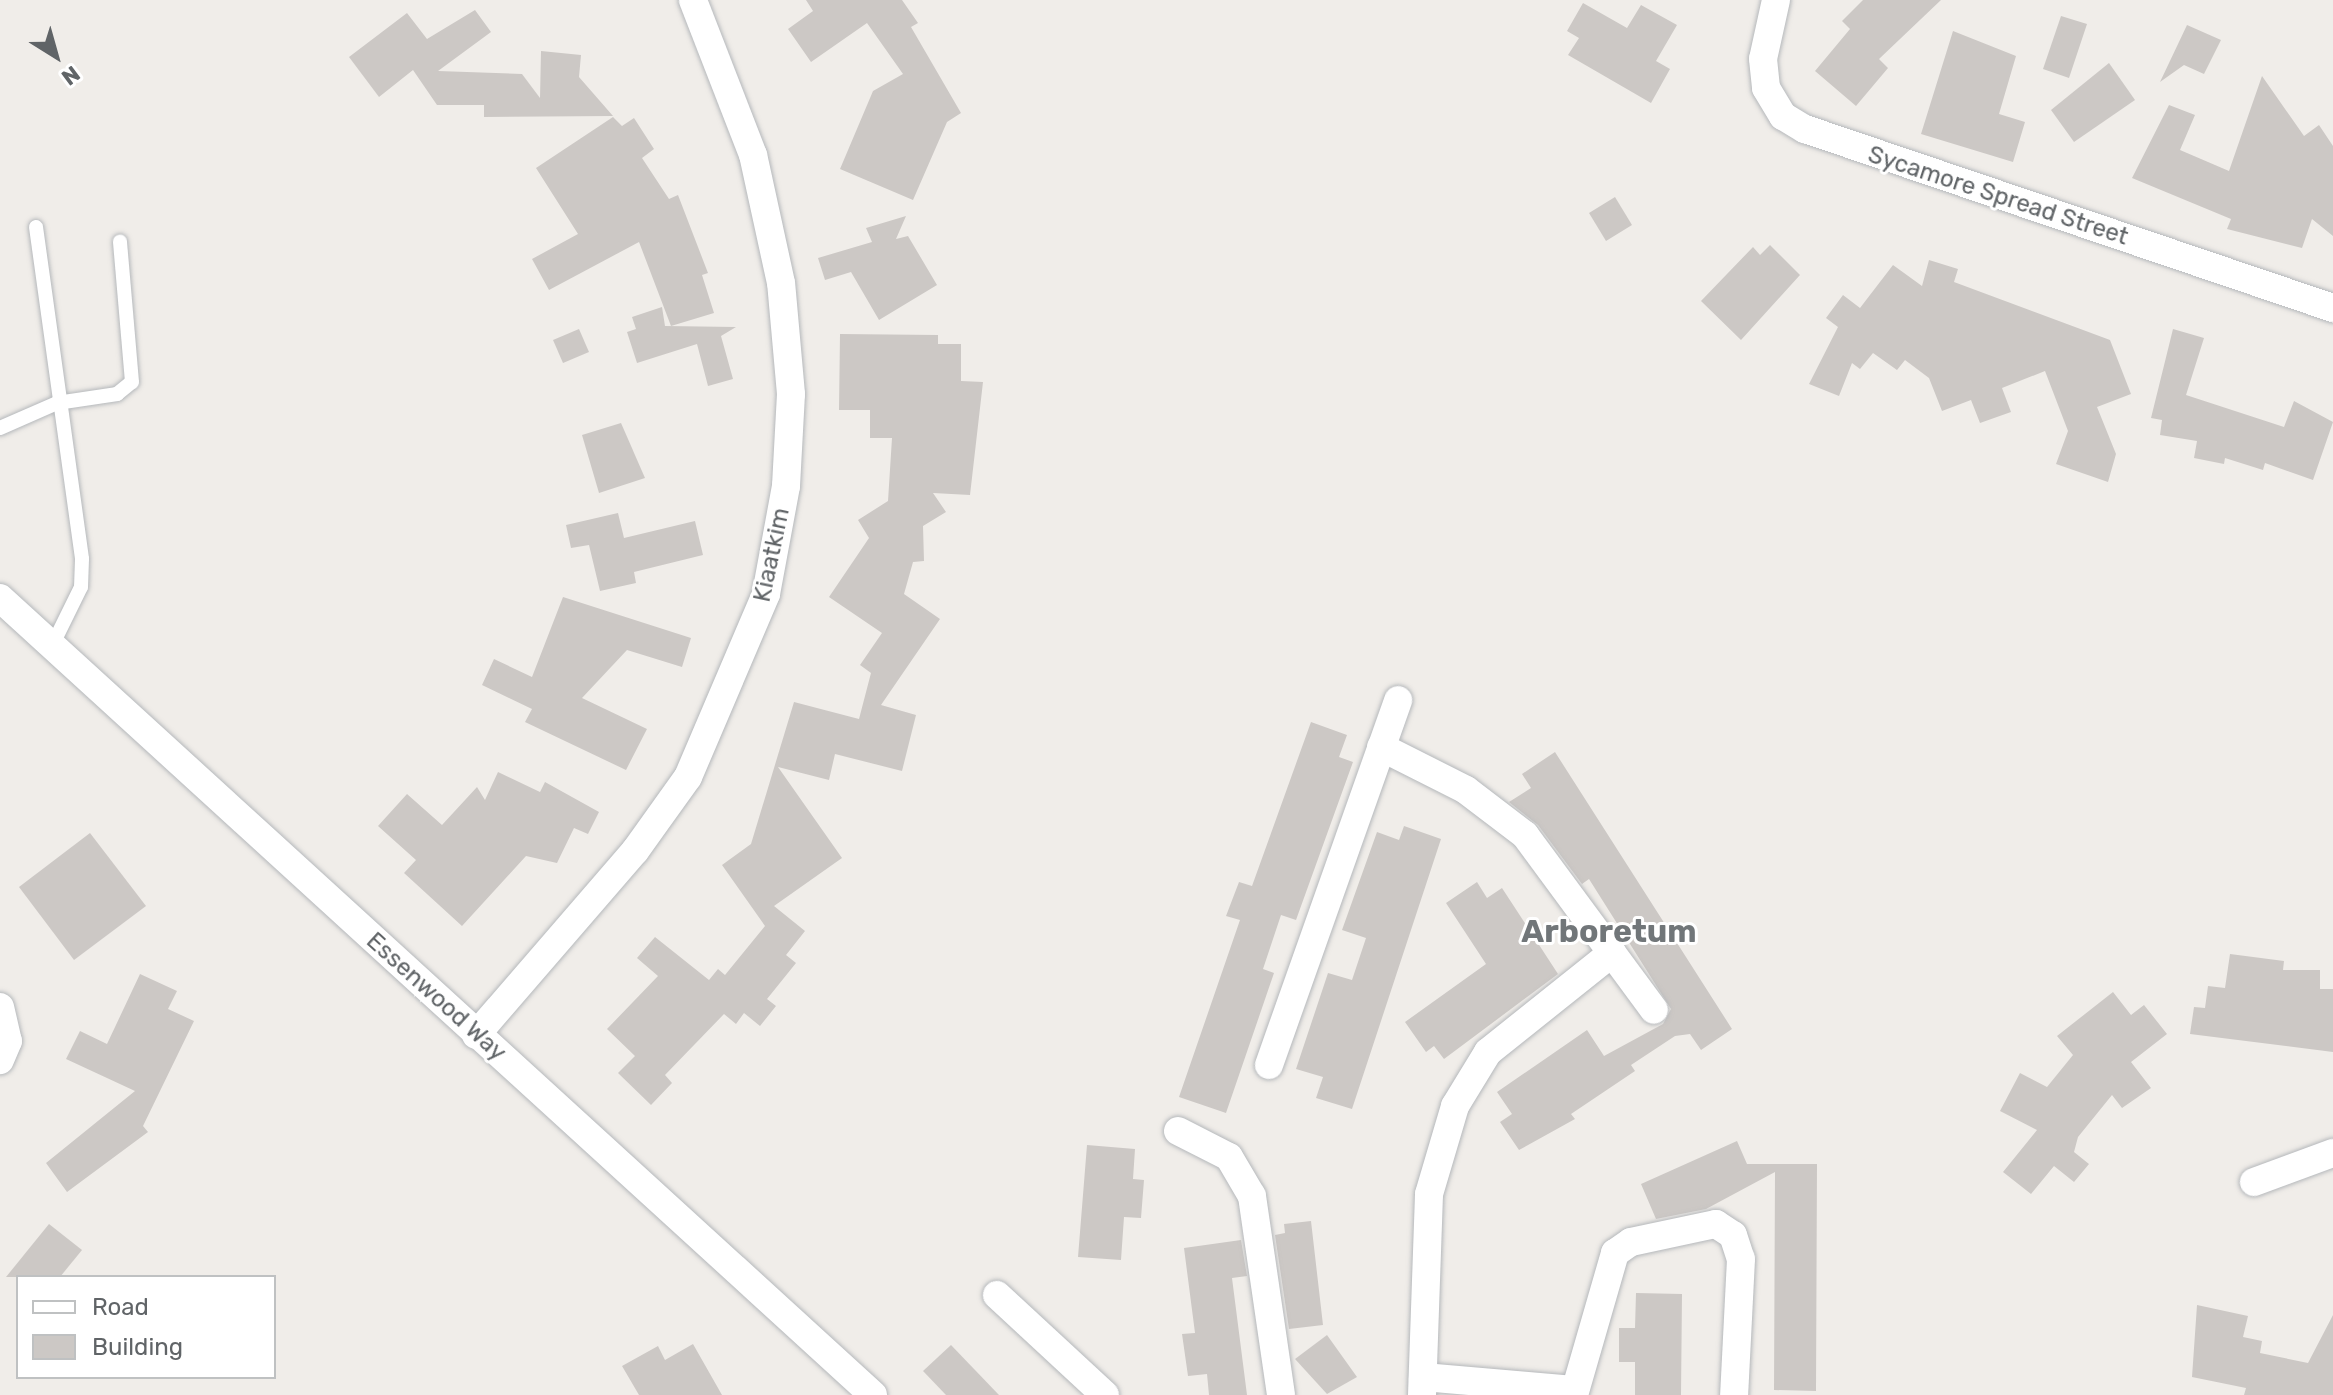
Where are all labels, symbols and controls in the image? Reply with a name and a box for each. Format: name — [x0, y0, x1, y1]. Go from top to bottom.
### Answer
north arrow — [16, 16, 96, 96]
text: N — [56, 60, 85, 91]
street label: Sycamore Spread Street — [1864, 140, 2132, 252]
street label: Kiaatkim — [748, 505, 796, 605]
district label: Arboretum — [1521, 912, 1697, 950]
street label: Essenwood Way — [360, 927, 512, 1067]
legend — [16, 1275, 276, 1379]
text: Road — [92, 1293, 149, 1321]
text: Building — [92, 1333, 183, 1361]

